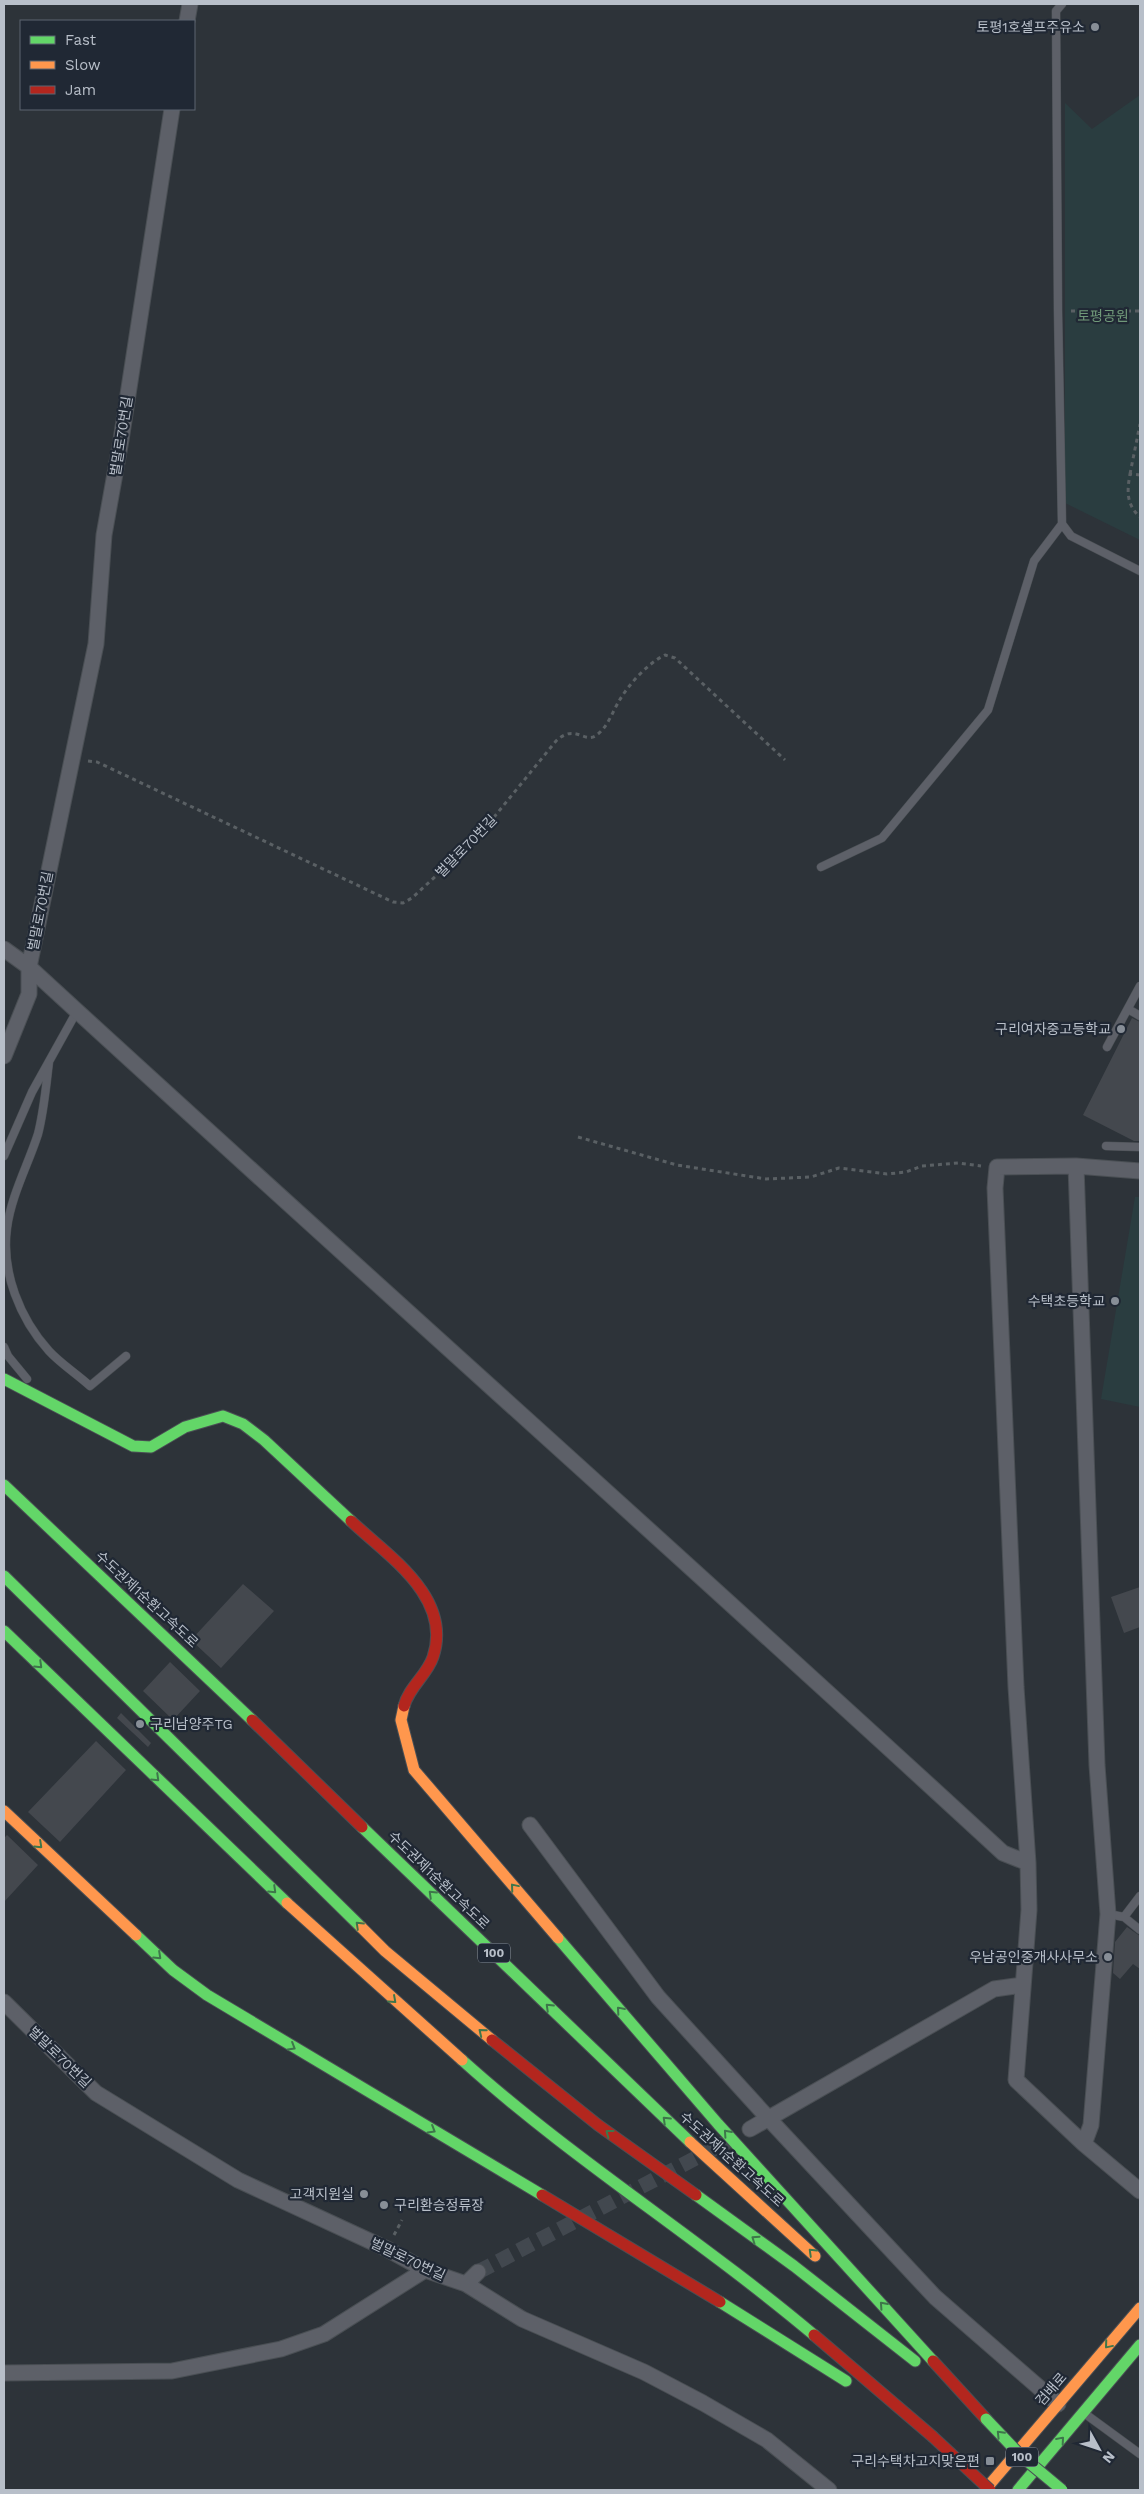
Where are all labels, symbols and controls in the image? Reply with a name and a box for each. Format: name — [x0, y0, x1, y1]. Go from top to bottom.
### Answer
place label: 토평1호셀프주유소 — [977, 19, 1085, 35]
legend — [20, 20, 195, 110]
marker: 토평1호셀프주유소 — [1089, 21, 1101, 33]
text: Fast — [65, 31, 97, 49]
text: Slow — [65, 56, 101, 74]
text: Jam — [65, 81, 96, 99]
park label: 토평공원 — [1077, 308, 1129, 324]
street label: 벌말로70번길 — [107, 395, 135, 477]
street label: 벌말로70번길 — [432, 811, 500, 881]
street label: 벌말로70번길 — [24, 870, 56, 952]
place label: 구리여자중고등학교 — [995, 1021, 1111, 1037]
marker: 구리여자중고등학교 — [1115, 1023, 1127, 1035]
place label: 수택초등학교 — [1028, 1293, 1105, 1309]
marker: 수택초등학교 — [1109, 1295, 1121, 1307]
street label: 수도권제1순환고속도로 — [92, 1547, 202, 1651]
one-way arrow — [33, 1659, 42, 1668]
place label: 구리남양주TG — [150, 1716, 233, 1732]
marker: 구리남양주TG — [134, 1718, 146, 1730]
one-way arrow — [150, 1772, 159, 1781]
street label: 수도권제1순환고속도로 — [385, 1828, 493, 1932]
one-way arrow — [33, 1839, 42, 1848]
one-way arrow — [268, 1884, 277, 1893]
one-way arrow — [511, 1884, 520, 1893]
one-way arrow — [429, 1891, 438, 1900]
one-way arrow — [356, 1922, 365, 1931]
road number: 100 — [478, 1944, 510, 1962]
place label: 우남공인중개사사무소 — [969, 1949, 1098, 1965]
one-way arrow — [152, 1950, 161, 1959]
marker: 우남공인중개사사무소 — [1102, 1951, 1114, 1963]
one-way arrow — [388, 1994, 397, 2003]
one-way arrow — [546, 2004, 555, 2013]
one-way arrow — [617, 2007, 626, 2016]
street label: 벌말로70번길 — [25, 2023, 95, 2091]
one-way arrow — [478, 2029, 487, 2038]
one-way arrow — [286, 2040, 295, 2050]
street label: 수도권제1순환고속도로 — [677, 2108, 787, 2210]
one-way arrow — [663, 2117, 672, 2126]
one-way arrow — [426, 2123, 435, 2133]
one-way arrow — [605, 2130, 615, 2139]
one-way arrow — [724, 2130, 733, 2139]
place label: 고객지원실 — [290, 2186, 354, 2202]
marker: 고객지원실 — [358, 2188, 370, 2200]
place label: 구리환승정류장 — [394, 2197, 484, 2213]
marker: 구리환승정류장 — [378, 2199, 390, 2211]
street label: 벌말로70번길 — [368, 2235, 448, 2283]
one-way arrow — [752, 2236, 761, 2244]
one-way arrow — [809, 2249, 818, 2258]
one-way arrow — [880, 2302, 889, 2311]
one-way arrow — [1105, 2339, 1114, 2348]
street label: 검배로 — [1032, 2369, 1070, 2409]
north arrow — [1074, 2424, 1124, 2474]
one-way arrow — [997, 2431, 1006, 2440]
one-way arrow — [1056, 2437, 1064, 2446]
road number: 100 — [1006, 2448, 1038, 2466]
text: N — [1099, 2448, 1118, 2466]
place label: 구리수택차고지맞은편 — [851, 2453, 980, 2469]
marker: 구리수택차고지맞은편 — [984, 2455, 996, 2467]

